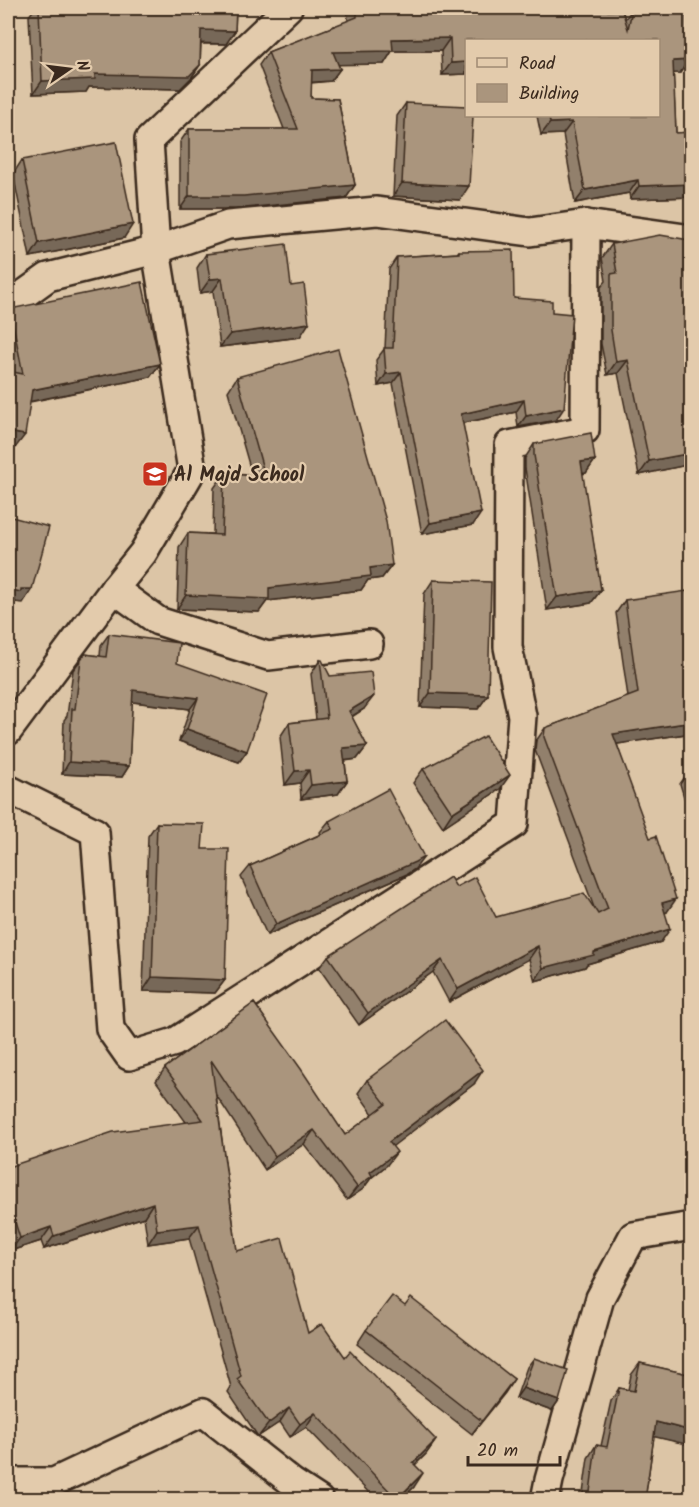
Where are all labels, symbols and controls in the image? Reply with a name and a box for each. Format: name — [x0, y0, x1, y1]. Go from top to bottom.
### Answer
north arrow — [39, 39, 99, 99]
legend — [465, 39, 660, 117]
text: Road — [519, 50, 556, 79]
text: N — [69, 58, 95, 74]
text: Building — [519, 80, 579, 109]
school or university icon: Al Majd School — [140, 459, 170, 489]
place label: Al Majd School — [174, 460, 305, 492]
scale bar — [468, 1429, 560, 1467]
text: 20 m — [477, 1437, 518, 1466]

